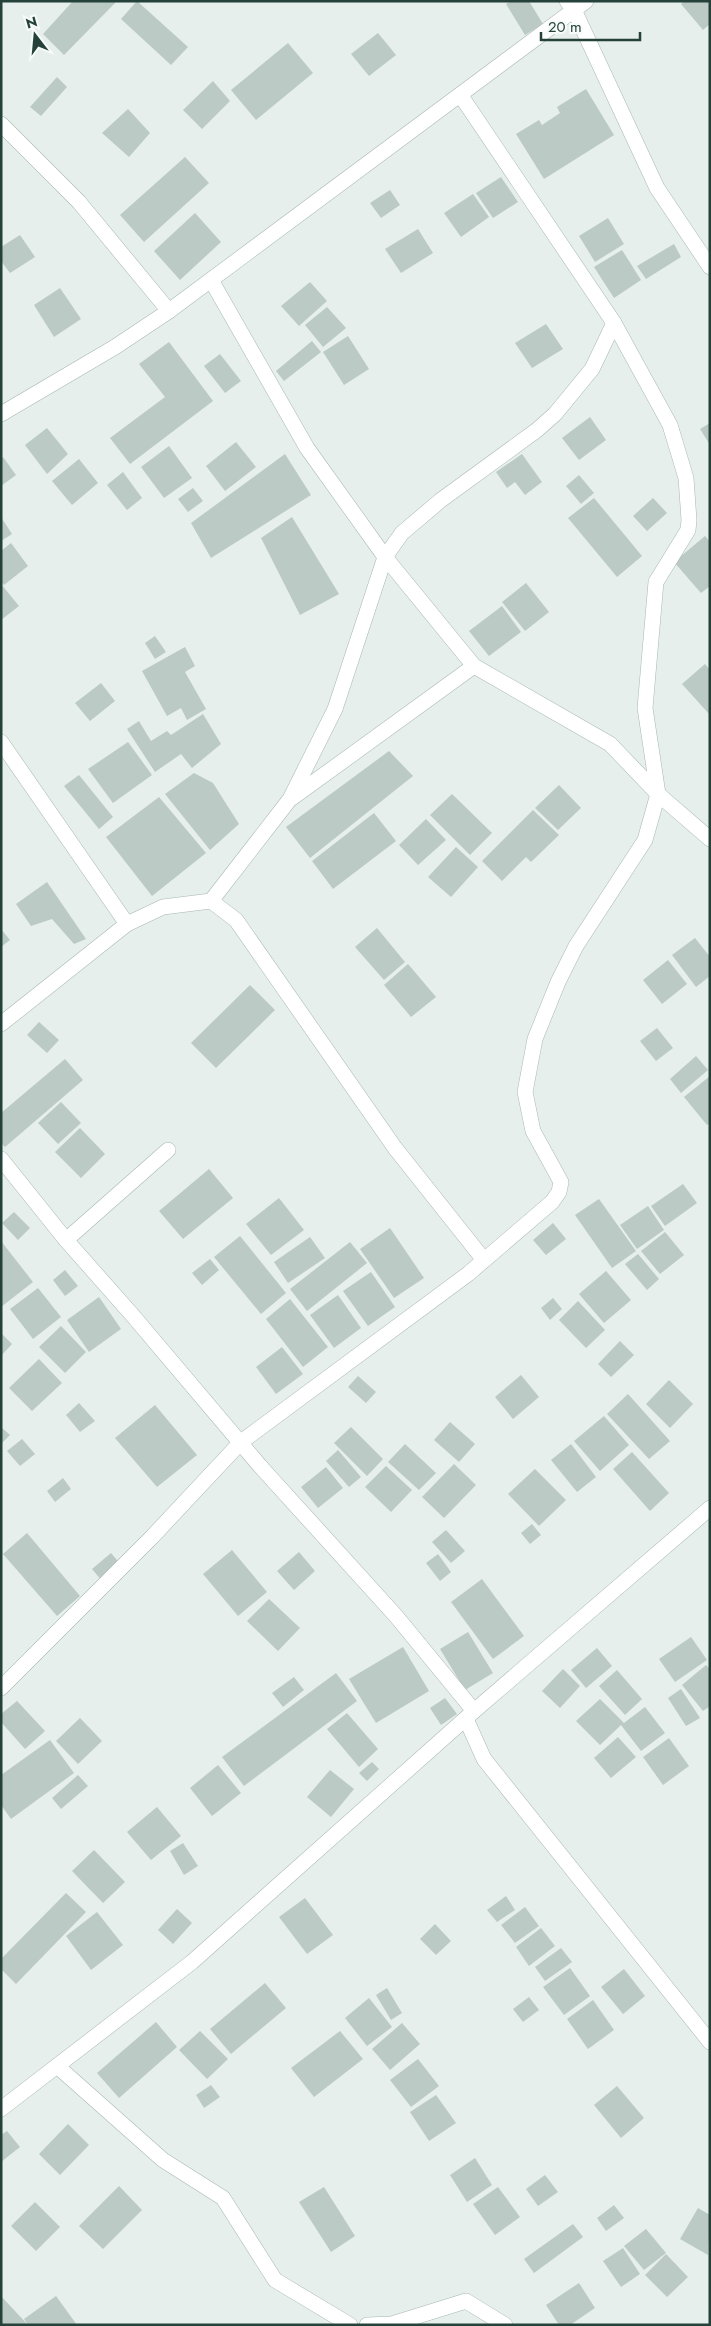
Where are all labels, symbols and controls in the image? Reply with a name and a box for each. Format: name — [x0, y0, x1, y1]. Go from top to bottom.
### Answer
north arrow — [10, 10, 60, 60]
scale bar — [541, 10, 640, 42]
text: N — [23, 11, 40, 34]
text: 20 m — [548, 16, 582, 38]

